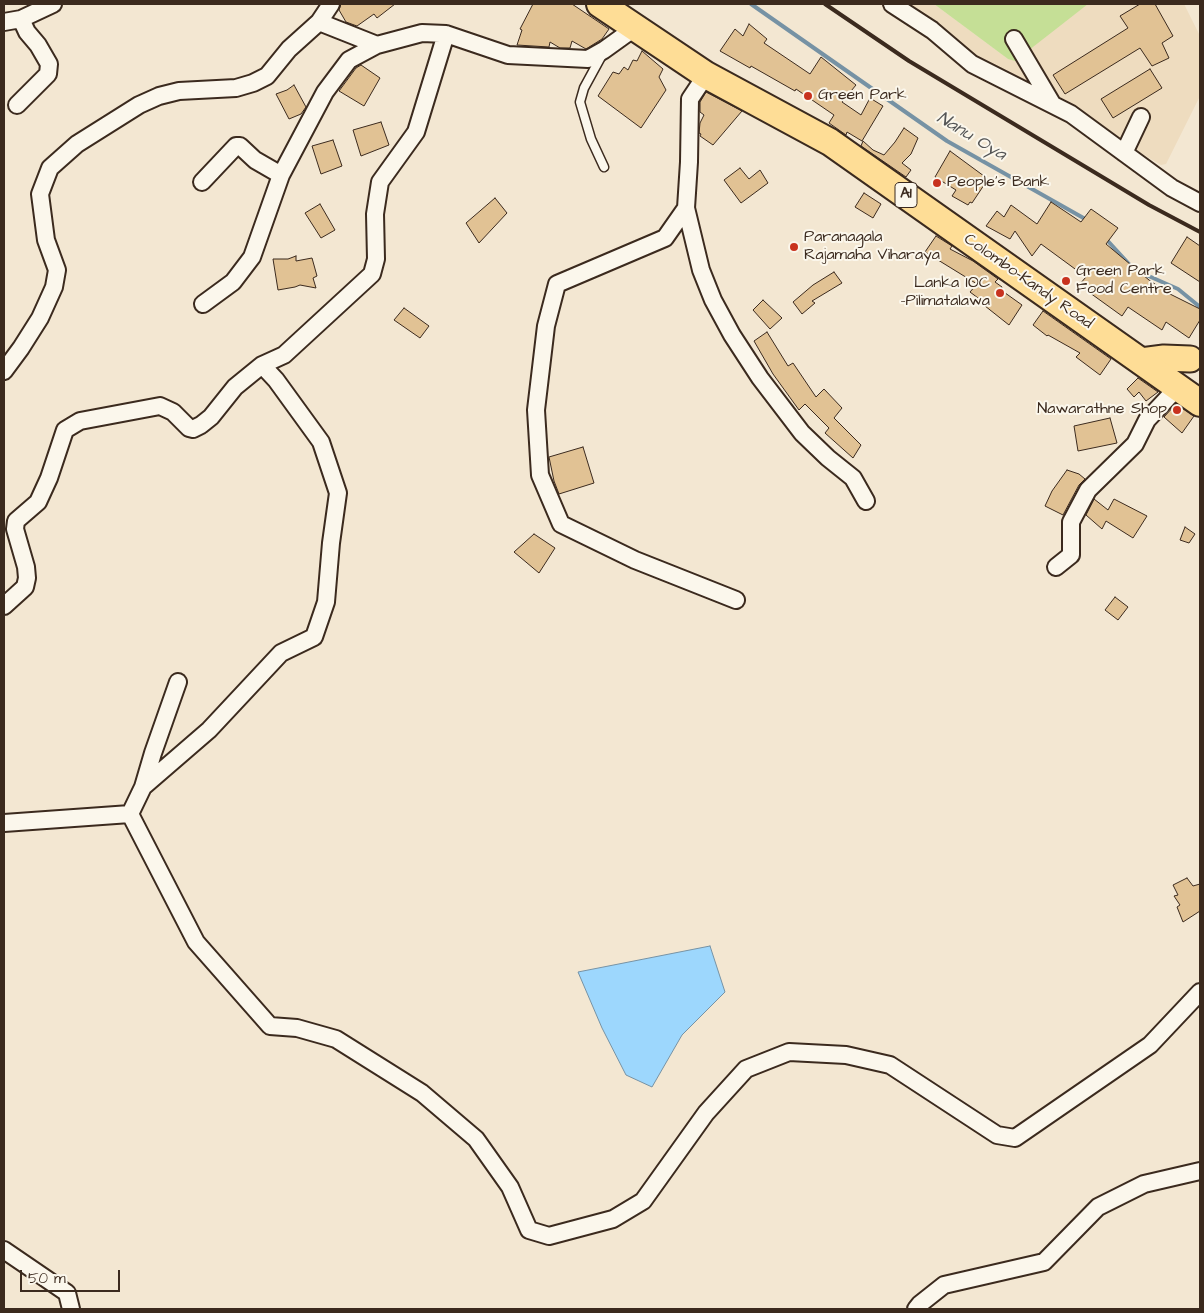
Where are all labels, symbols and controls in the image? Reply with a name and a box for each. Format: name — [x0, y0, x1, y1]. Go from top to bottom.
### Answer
place label: Green Park — [818, 86, 907, 106]
marker: Green Park — [802, 90, 814, 102]
water label: Nanu Oya — [932, 108, 1010, 166]
place label: People's Bank — [947, 173, 1049, 193]
marker: People's Bank — [931, 177, 943, 189]
road number: A1 — [895, 182, 917, 208]
place label: Paranagala Rajamaha Viharaya — [804, 228, 940, 266]
street label: Colombo-Kandy Road — [960, 230, 1096, 334]
marker: Paranagala Rajamaha Viharaya — [788, 241, 800, 253]
place label: Green Park Food Centre — [1076, 262, 1172, 300]
place label: Lanka IOC -Pilimatalawa — [901, 274, 990, 312]
marker: Green Park Food Centre — [1060, 275, 1072, 287]
marker: Lanka IOC -Pilimatalawa — [994, 287, 1006, 299]
place label: Nawarathne Shop — [1037, 400, 1167, 420]
marker: Nawarathne Shop — [1171, 404, 1183, 416]
scale bar — [22, 1260, 122, 1292]
text: 50 m — [28, 1268, 66, 1289]

